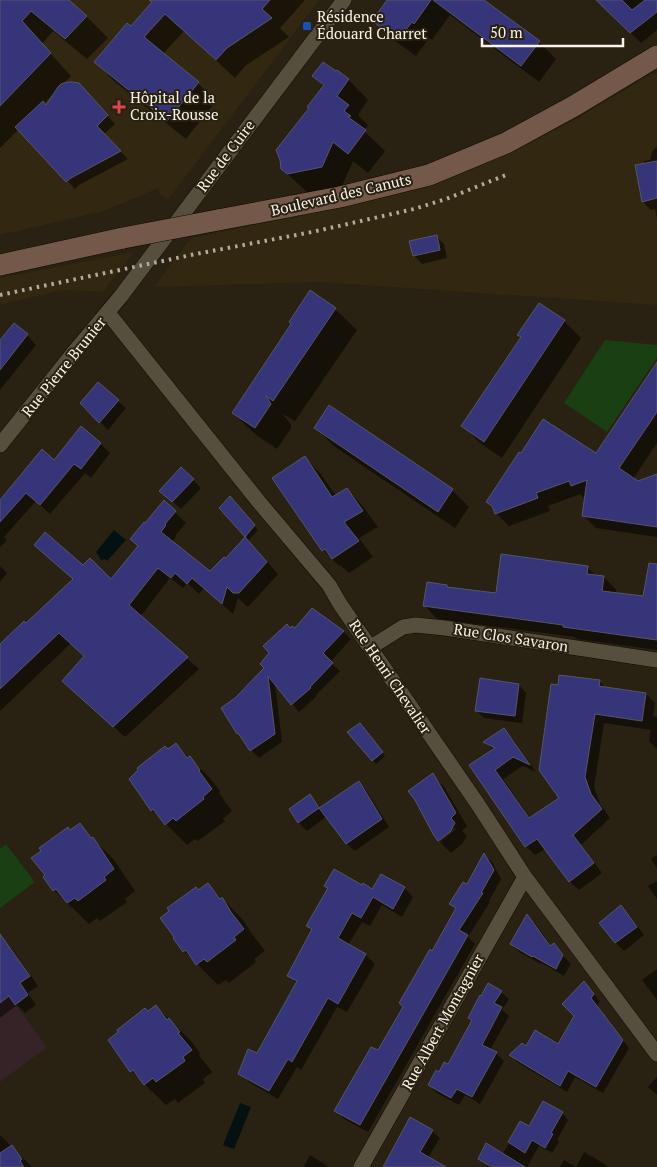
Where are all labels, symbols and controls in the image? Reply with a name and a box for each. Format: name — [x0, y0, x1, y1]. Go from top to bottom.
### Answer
place label: Résidence Édouard Charret — [317, 6, 427, 43]
scale bar — [482, 15, 623, 47]
marker: Résidence Édouard Charret — [301, 20, 313, 32]
text: 50 m — [490, 22, 523, 42]
place label: Hôpital de la Croix-Rousse — [130, 87, 219, 124]
marker: Hôpital de la Croix-Rousse — [112, 100, 126, 114]
street label: Rue de Cuire — [192, 115, 259, 195]
street label: Boulevard des Canuts — [269, 168, 413, 220]
street label: Rue Pierre Brunier — [17, 312, 110, 421]
street label: Rue Henri Chevalier — [345, 615, 437, 738]
street label: Rue Clos Savaron — [452, 618, 570, 656]
street label: Rue Albert Montagnier — [396, 950, 488, 1093]

